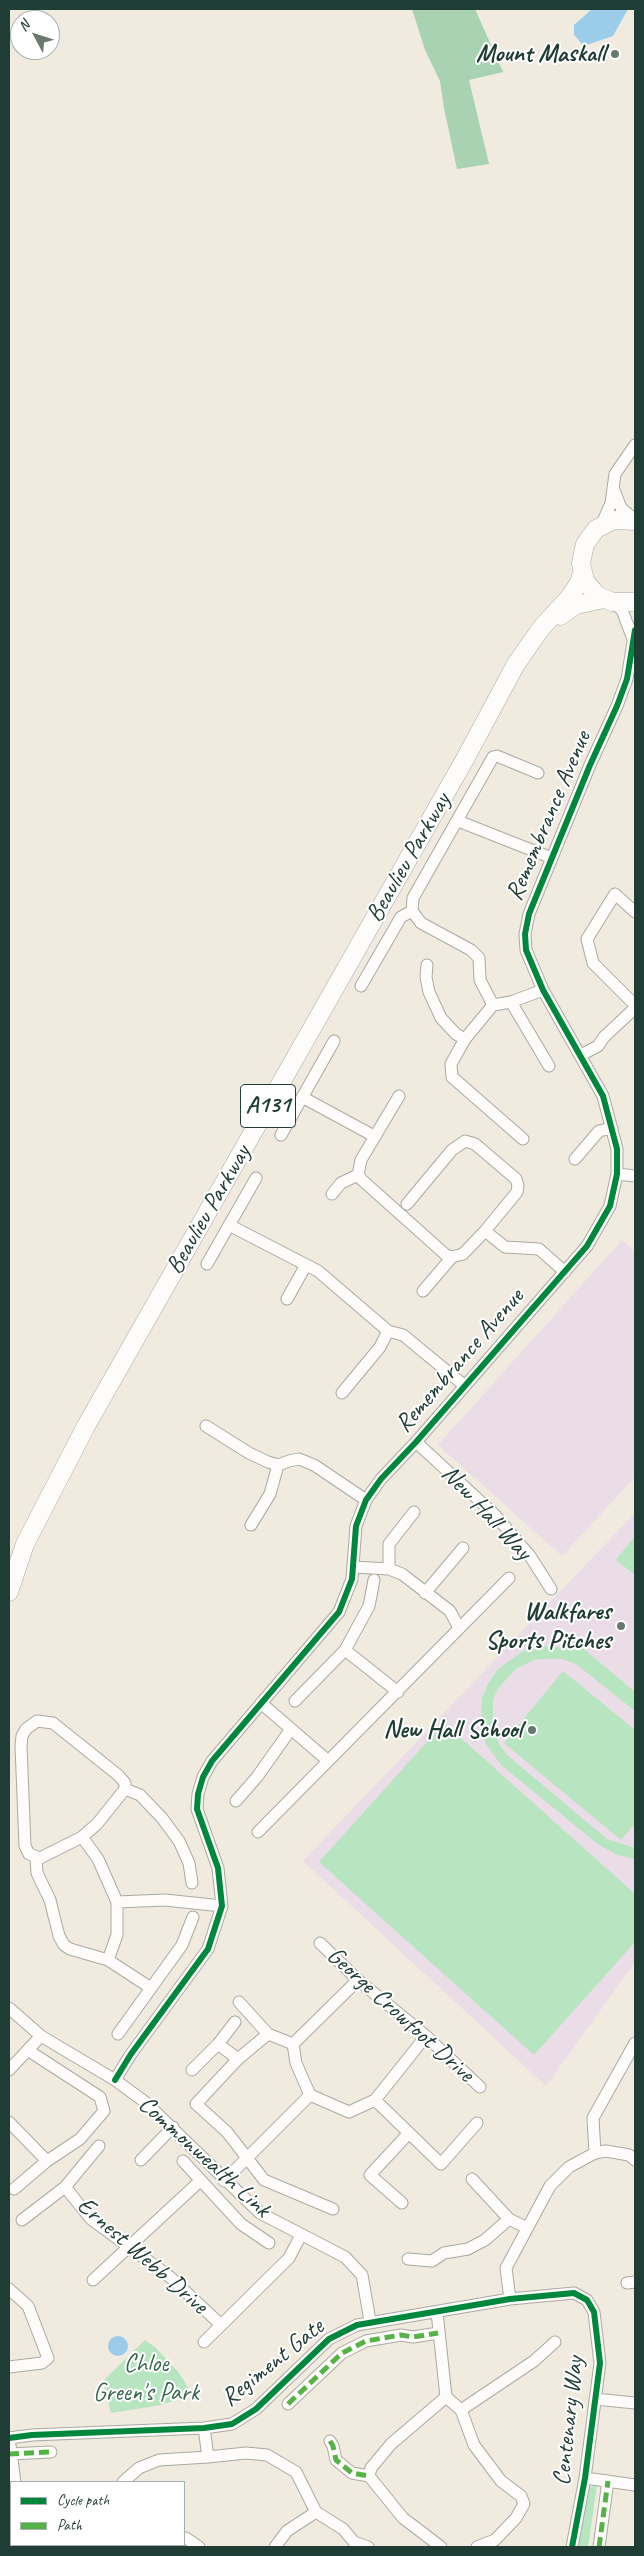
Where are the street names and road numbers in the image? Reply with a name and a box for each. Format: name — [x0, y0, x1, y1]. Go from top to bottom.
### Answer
street label: Remembrance Avenue — [500, 727, 598, 905]
street label: Beaulieu Parkway — [360, 788, 458, 928]
road number: A131 — [240, 1084, 296, 1128]
street label: Beaulieu Parkway — [160, 1140, 258, 1280]
street label: Remembrance Avenue — [389, 1283, 531, 1439]
street label: New Hall Way — [435, 1459, 537, 1567]
street label: George Crowfoot Drive — [320, 1941, 480, 2089]
street label: Commonwealth Link — [132, 2090, 276, 2224]
street label: Ernest Webb Drive — [70, 2191, 214, 2321]
street label: Regiment Gate — [216, 2313, 330, 2413]
street label: Centenary Way — [547, 2355, 591, 2487]

